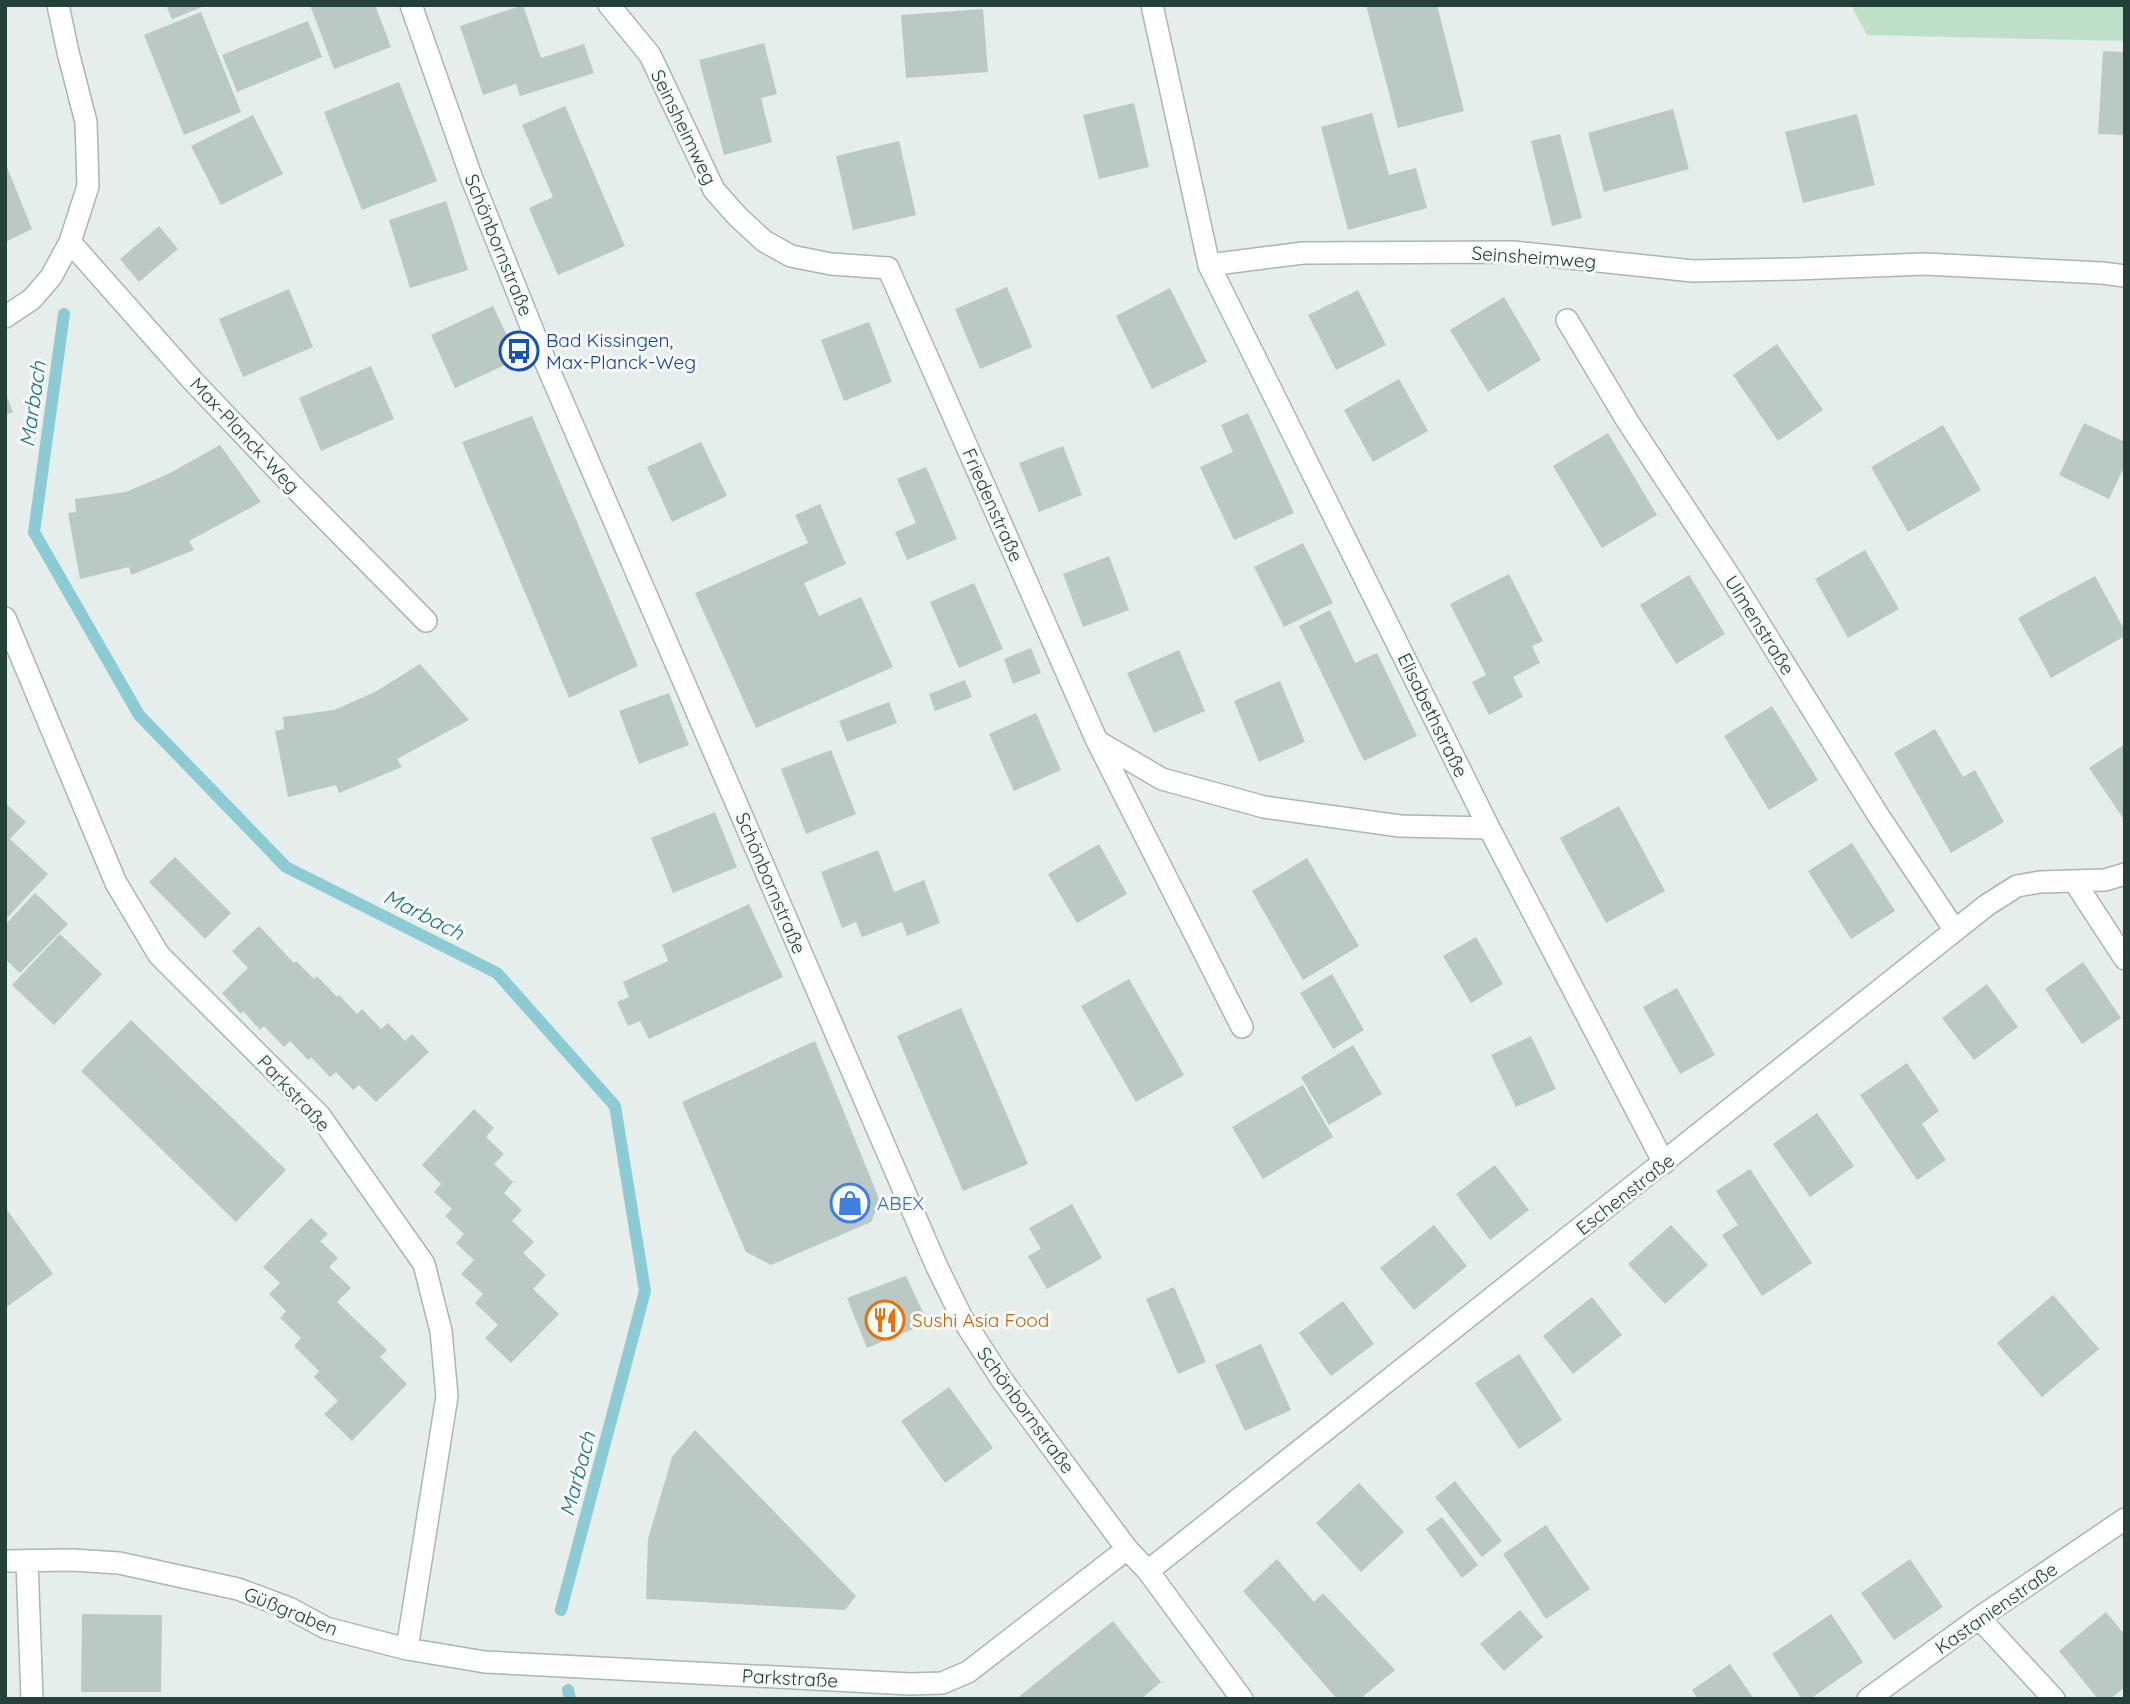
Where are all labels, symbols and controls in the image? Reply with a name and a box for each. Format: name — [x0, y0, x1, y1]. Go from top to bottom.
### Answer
street label: Seinsheimweg — [646, 66, 722, 188]
street label: Schönbornstraße — [460, 170, 538, 320]
street label: Seinsheimweg — [1471, 241, 1597, 273]
place label: Bad Kissingen, Max-Planck-Weg — [546, 328, 696, 374]
bus stop icon: Bad Kissingen, Max-Planck-Weg — [498, 330, 540, 372]
water label: Marbach — [13, 358, 51, 449]
street label: Max-Planck-Weg — [185, 372, 305, 498]
street label: Friedenstraße — [957, 444, 1029, 566]
street label: Ulmenstraße — [1720, 571, 1800, 679]
street label: Elisabethstraße — [1393, 649, 1473, 781]
street label: Schönbornstraße — [730, 809, 812, 957]
water label: Marbach — [380, 883, 469, 946]
street label: Parkstraße — [252, 1050, 336, 1136]
street label: Eschenstraße — [1571, 1148, 1679, 1240]
shop icon: ABEX — [829, 1182, 871, 1224]
place label: ABEX — [877, 1191, 924, 1215]
restaurant icon: Sushi Asia Food — [864, 1299, 906, 1341]
place label: Sushi Asia Food — [912, 1308, 1049, 1332]
street label: Schönbornstraße — [972, 1342, 1080, 1478]
water label: Marbach — [553, 1428, 601, 1519]
street label: Kastanienstraße — [1930, 1557, 2062, 1659]
street label: Güßgraben — [241, 1581, 341, 1641]
street label: Parkstraße — [741, 1663, 839, 1693]

